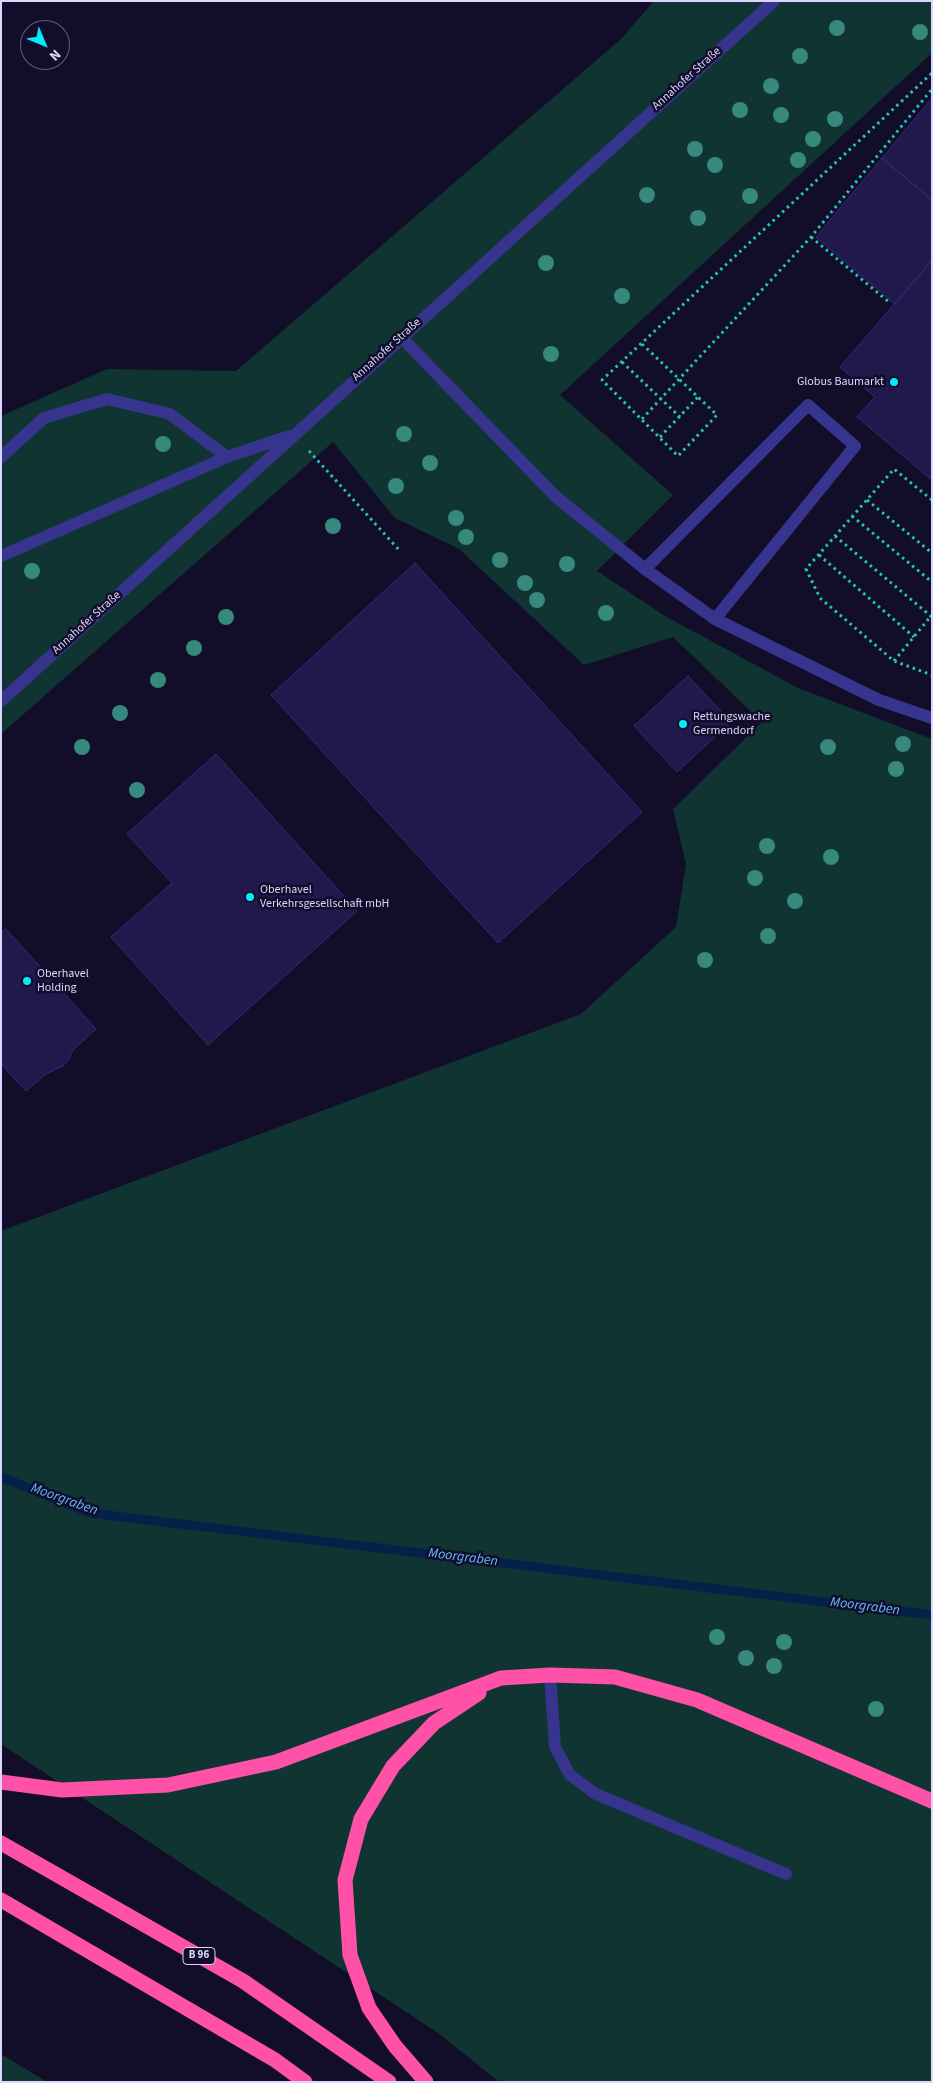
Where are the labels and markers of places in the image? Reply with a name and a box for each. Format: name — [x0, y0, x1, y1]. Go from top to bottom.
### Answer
place label: Globus Baumarkt — [797, 375, 884, 389]
marker: Globus Baumarkt — [888, 376, 900, 388]
place label: Rettungswache Germendorf — [693, 710, 770, 738]
marker: Rettungswache Germendorf — [677, 718, 689, 730]
place label: Oberhavel Verkehrsgesellschaft mbH — [260, 883, 389, 911]
marker: Oberhavel Verkehrsgesellschaft mbH — [244, 891, 256, 903]
place label: Oberhavel Holding — [37, 967, 89, 995]
marker: Oberhavel Holding — [21, 975, 33, 987]

